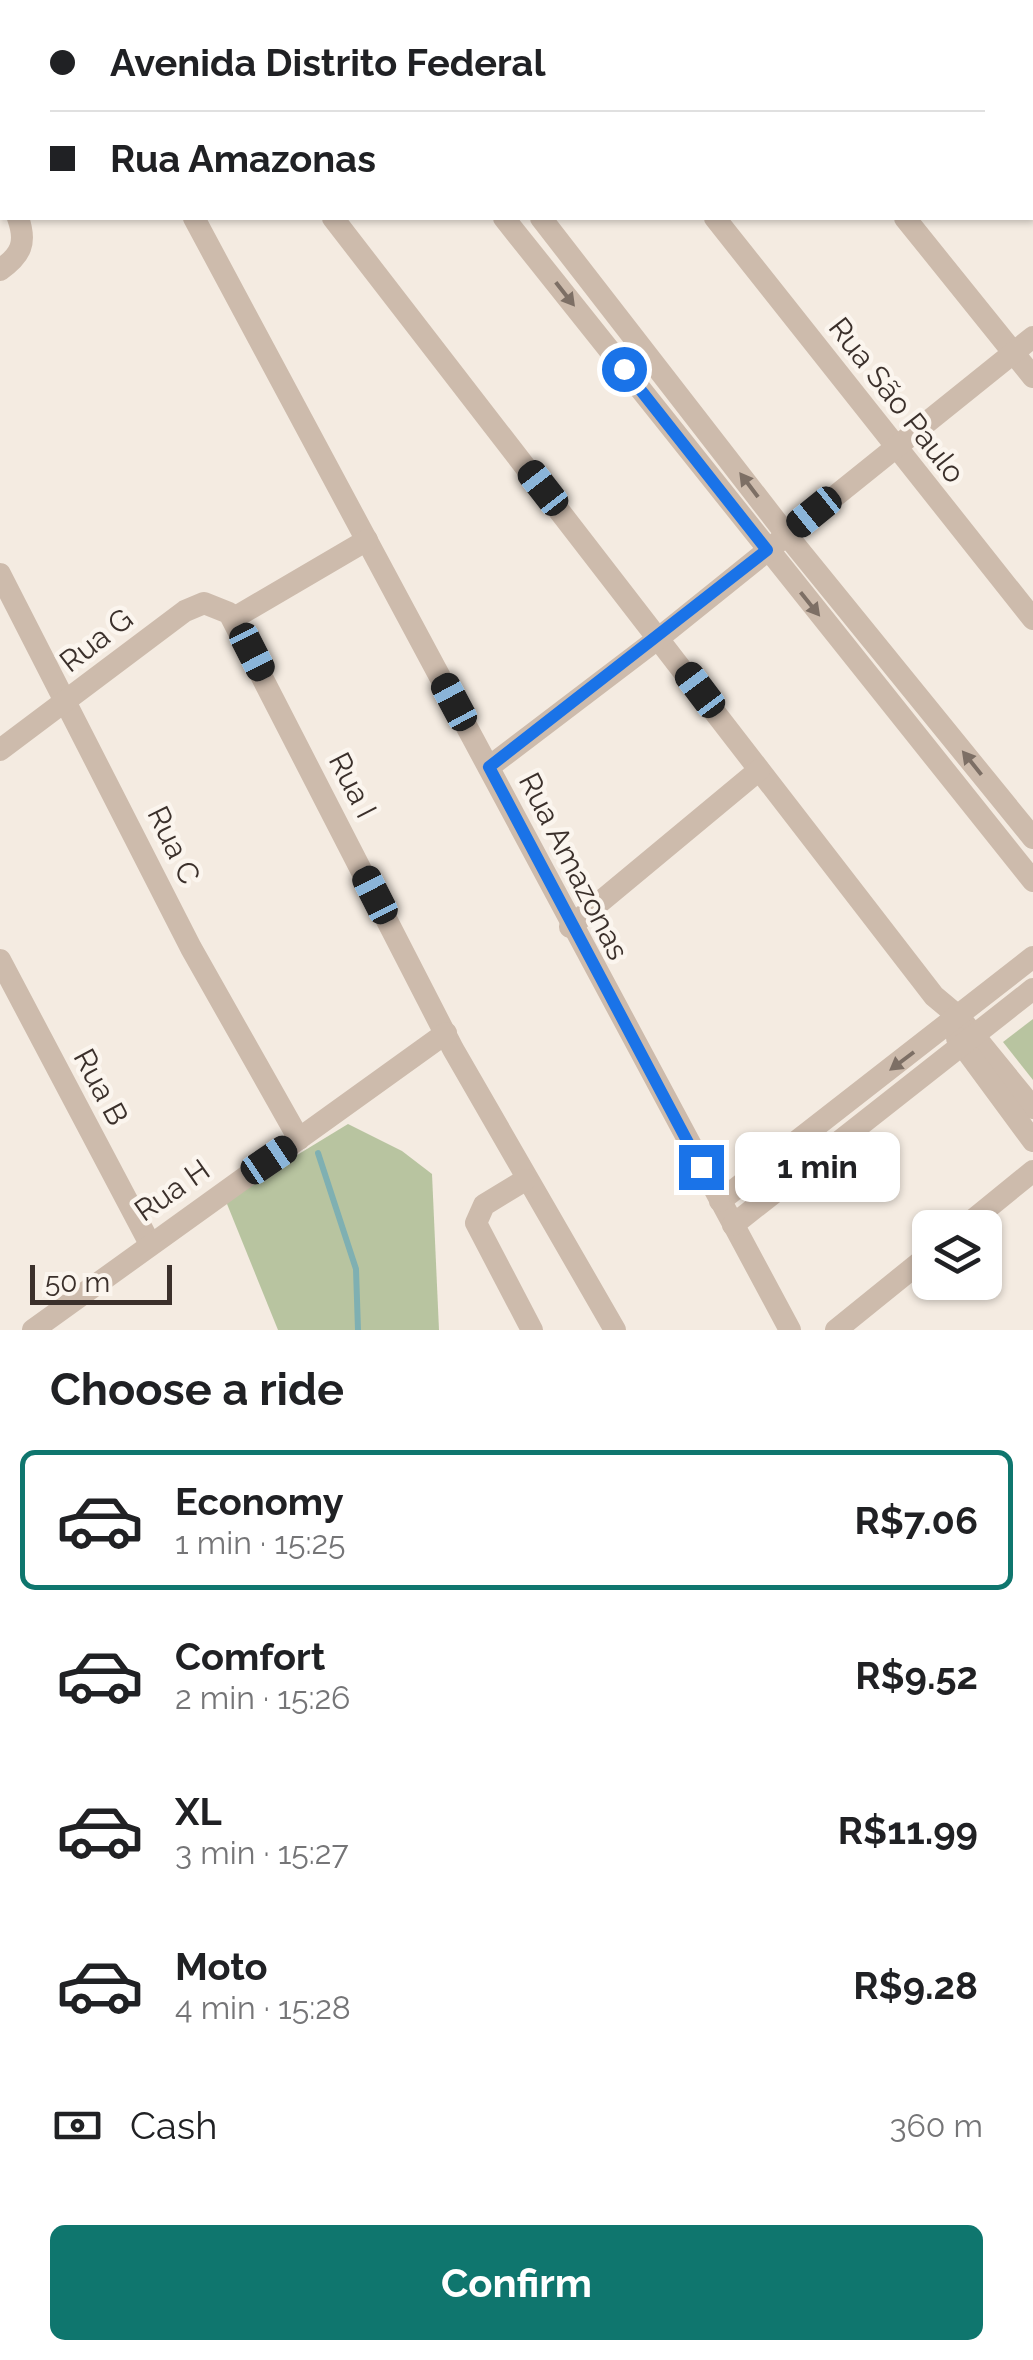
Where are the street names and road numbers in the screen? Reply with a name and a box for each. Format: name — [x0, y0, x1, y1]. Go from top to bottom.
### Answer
street label: Rua São Paulo — [822, 310, 972, 490]
street label: Rua G — [53, 601, 139, 679]
street label: Rua I — [322, 746, 384, 824]
street label: Rua Amazonas — [512, 767, 636, 965]
street label: Rua C — [140, 801, 208, 889]
street label: Rua B — [66, 1043, 136, 1131]
street label: Rua H — [128, 1152, 216, 1228]

